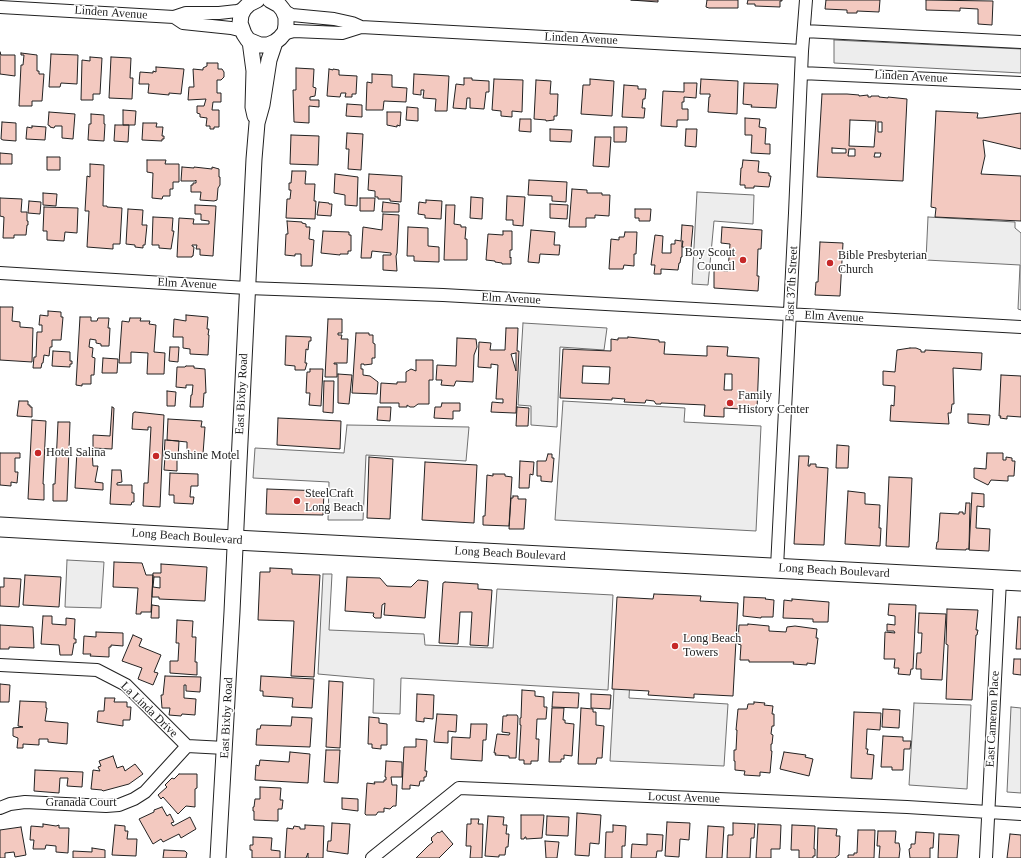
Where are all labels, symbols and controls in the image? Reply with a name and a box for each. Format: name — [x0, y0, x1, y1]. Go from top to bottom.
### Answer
street label: Linden Avenue — [74, 3, 148, 23]
street label: Linden Avenue — [544, 30, 618, 48]
street label: Linden Avenue — [874, 68, 948, 86]
place label: Boy Scout Council — [685, 246, 735, 274]
street label: East 37th Street — [783, 246, 801, 322]
place label: Bible Presbyterian Church — [838, 249, 927, 277]
marker: Boy Scout Council — [738, 255, 748, 265]
marker: Bible Presbyterian Church — [825, 258, 835, 268]
street label: Elm Avenue — [157, 275, 217, 293]
street label: Elm Avenue — [481, 290, 541, 308]
street label: Elm Avenue — [804, 308, 864, 326]
street label: East Bixby Road — [233, 353, 251, 435]
place label: Family History Center — [738, 389, 809, 417]
marker: Family History Center — [725, 398, 735, 408]
place label: Hotel Salina — [46, 446, 106, 460]
marker: Hotel Salina — [33, 448, 43, 458]
place label: Sunshine Motel — [164, 449, 240, 463]
marker: Sunshine Motel — [151, 451, 161, 461]
place label: SteelCraft Long Beach — [305, 487, 363, 515]
marker: SteelCraft Long Beach — [292, 496, 302, 506]
street label: Long Beach Boulevard — [131, 526, 243, 548]
street label: Long Beach Boulevard — [454, 544, 566, 564]
street label: Long Beach Boulevard — [778, 561, 890, 581]
place label: Long Beach Towers — [683, 632, 741, 660]
marker: Long Beach Towers — [670, 641, 680, 651]
street label: East Cameron Place — [983, 670, 1003, 768]
street label: East Bixby Road — [218, 677, 236, 759]
street label: La Linda Drive — [117, 679, 181, 741]
street label: Locust Avenue — [648, 790, 720, 806]
street label: Granada Court — [46, 796, 116, 810]

